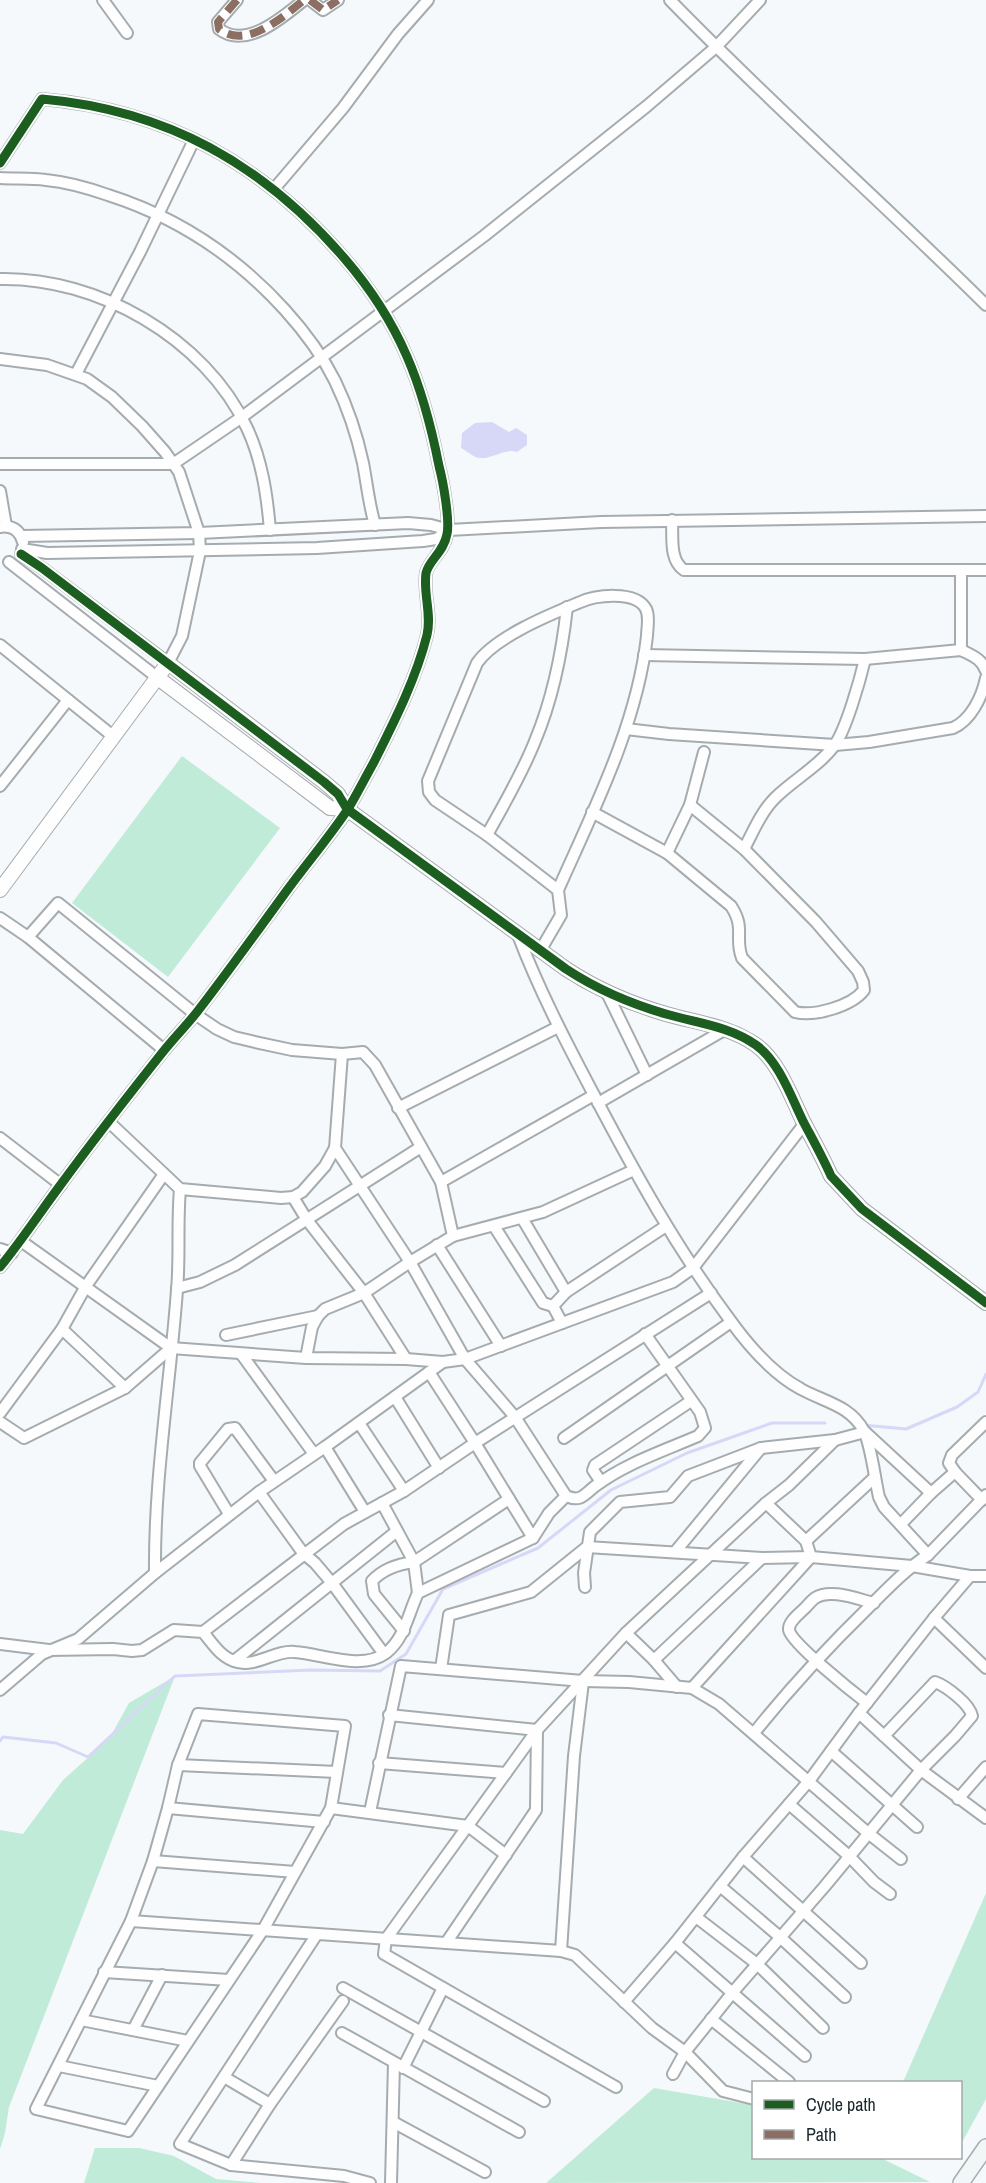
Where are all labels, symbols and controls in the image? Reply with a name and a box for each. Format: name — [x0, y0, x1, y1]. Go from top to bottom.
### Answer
legend — [752, 2081, 962, 2159]
text: Cycle path — [806, 2092, 876, 2117]
text: Path — [806, 2122, 836, 2147]

